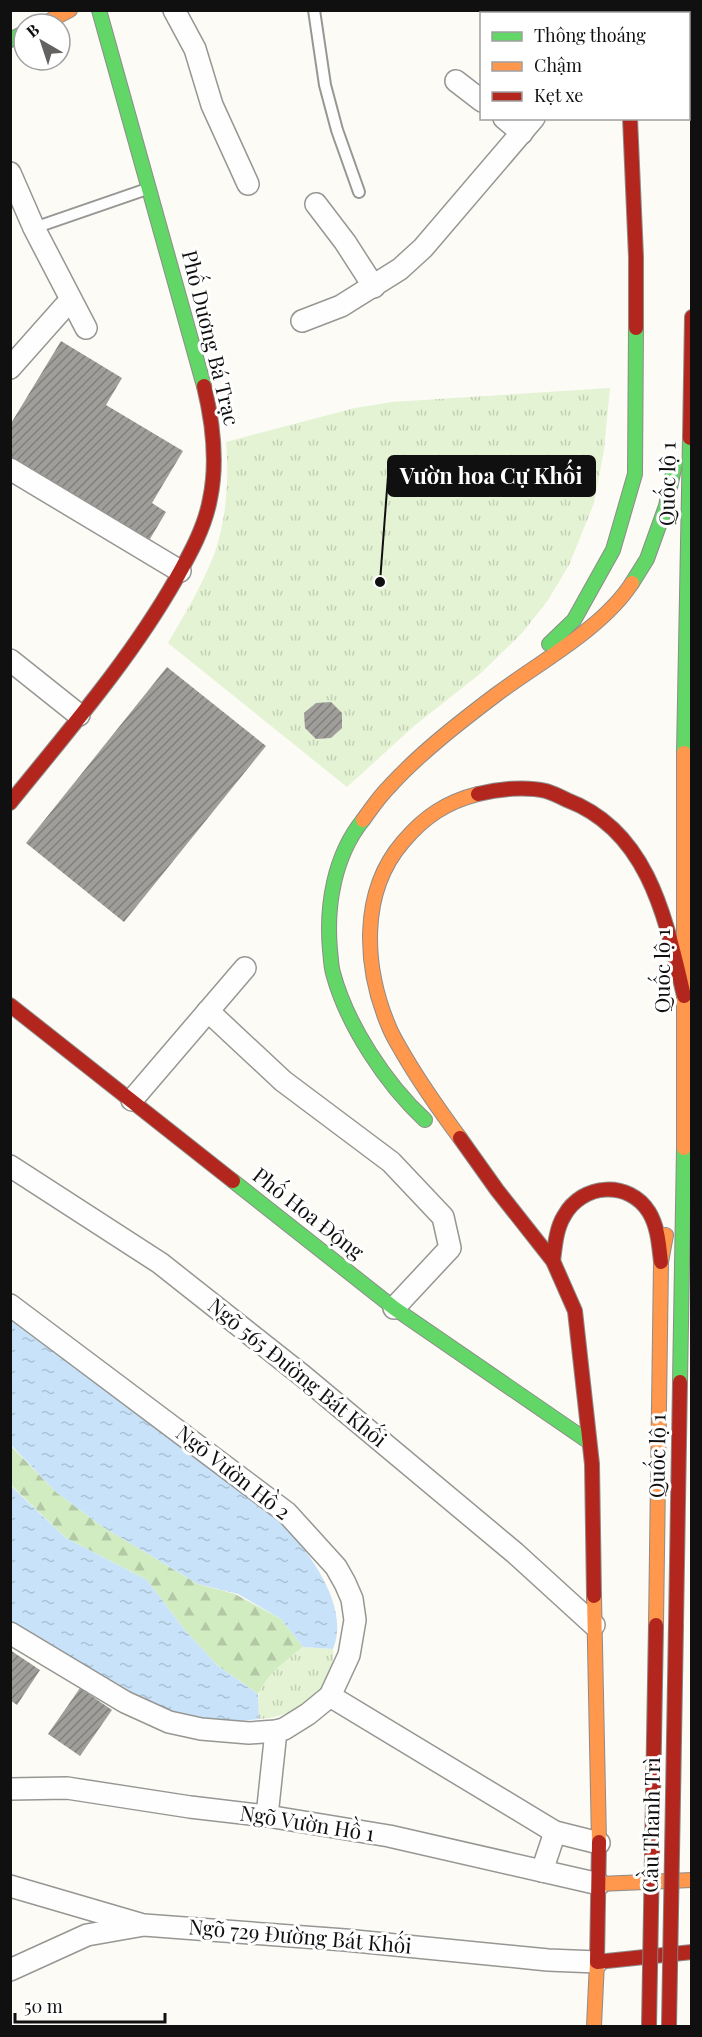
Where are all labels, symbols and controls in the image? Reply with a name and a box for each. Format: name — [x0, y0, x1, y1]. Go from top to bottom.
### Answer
north arrow — [12, 12, 72, 72]
legend — [480, 12, 690, 120]
text: B — [21, 18, 43, 42]
text: Thông thoáng — [534, 23, 646, 47]
text: Chậm — [534, 53, 582, 77]
text: Kẹt xe — [534, 83, 583, 107]
street label: Phố Dương Bá Trạc — [177, 247, 247, 428]
street label: Quốc lộ 1 — [651, 441, 681, 526]
callout: Vườn hoa Cự Khối — [388, 456, 595, 496]
text: Vườn hoa Cự Khối — [399, 459, 582, 490]
street label: Quốc lộ 1 — [647, 929, 675, 1013]
street label: Phố Hoa Động — [248, 1160, 371, 1265]
street label: Ngõ 565 Đường Bát Khối — [203, 1291, 393, 1452]
street label: Quốc lộ 1 — [641, 1413, 671, 1498]
street label: Ngõ Vườn Hồ 2 — [171, 1418, 297, 1525]
street label: Cầu Thanh Trì — [635, 1757, 665, 1893]
street label: Ngõ Vườn Hồ 1 — [238, 1798, 377, 1846]
street label: Ngõ 729 Đường Bát Khối — [188, 1911, 413, 1959]
scale bar — [15, 1986, 165, 2024]
text: 50 m — [24, 1994, 63, 2018]

